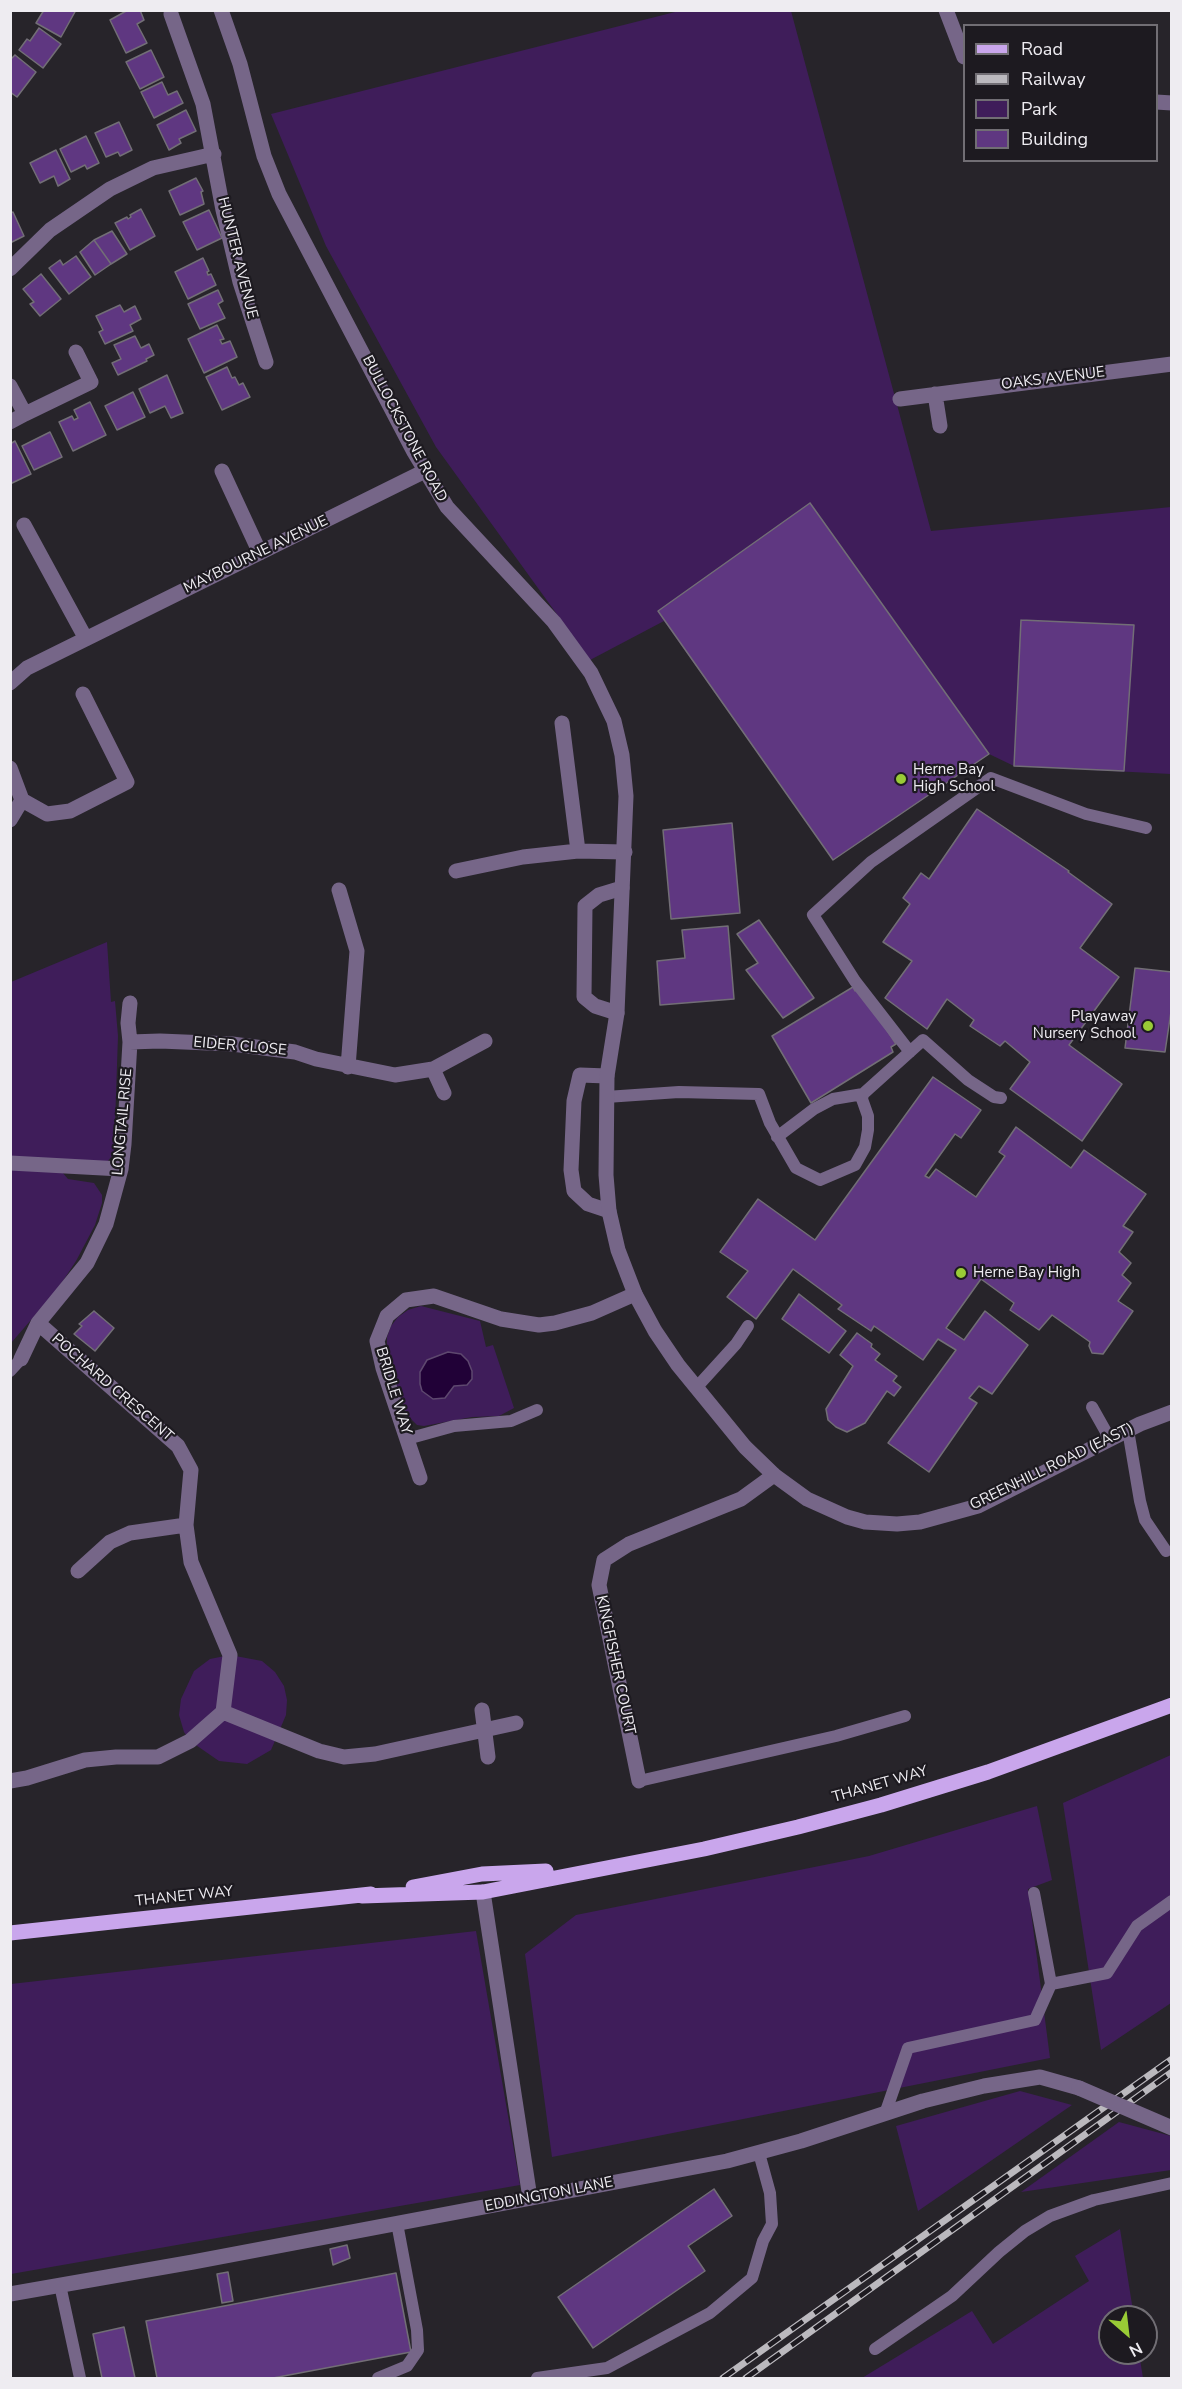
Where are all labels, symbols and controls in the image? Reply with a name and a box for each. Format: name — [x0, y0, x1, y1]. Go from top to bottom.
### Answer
legend — [963, 24, 1158, 162]
text: Road — [1021, 37, 1063, 61]
text: Railway — [1021, 67, 1086, 91]
text: Park — [1021, 97, 1057, 121]
text: Building — [1021, 127, 1088, 151]
street label: HUNTER AVENUE — [213, 195, 261, 321]
street label: BULLOCKSTONE ROAD — [358, 353, 450, 505]
street label: OAKS AVENUE — [1000, 364, 1106, 394]
street label: MAYBOURNE AVENUE — [181, 512, 331, 598]
place label: Herne Bay High School — [913, 761, 995, 796]
marker: Herne Bay High School — [894, 772, 908, 786]
place label: Playaway Nursery School — [1033, 1008, 1136, 1043]
marker: Playaway Nursery School — [1141, 1019, 1155, 1033]
street label: EIDER CLOSE — [193, 1034, 287, 1060]
street label: LONGTAIL RISE — [109, 1068, 137, 1176]
place label: Herne Bay High — [973, 1264, 1080, 1282]
marker: Herne Bay High — [954, 1266, 968, 1280]
street label: POCHARD CRESCENT — [48, 1330, 176, 1446]
street label: BRIDLE WAY — [371, 1345, 415, 1437]
street label: GREENHILL ROAD (EAST) — [967, 1420, 1137, 1514]
street label: KINGFISHER COURT — [591, 1594, 639, 1736]
street label: THANET WAY — [830, 1763, 930, 1807]
street label: THANET WAY — [134, 1883, 234, 1911]
street label: EDDINGTON LANE — [483, 2174, 615, 2216]
north arrow — [1098, 2305, 1158, 2365]
text: N — [1125, 2337, 1146, 2362]

